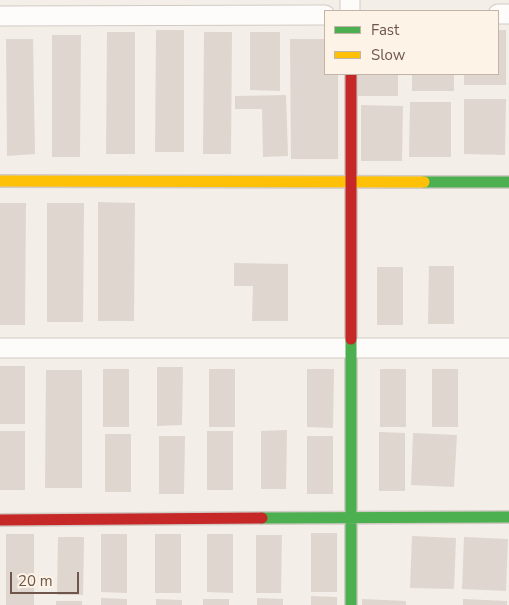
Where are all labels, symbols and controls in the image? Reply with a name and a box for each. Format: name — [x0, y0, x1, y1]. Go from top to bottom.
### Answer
legend — [324, 10, 499, 75]
text: Fast — [371, 20, 399, 40]
text: Slow — [371, 45, 405, 65]
scale bar — [12, 562, 81, 594]
text: 20 m — [18, 571, 53, 591]

